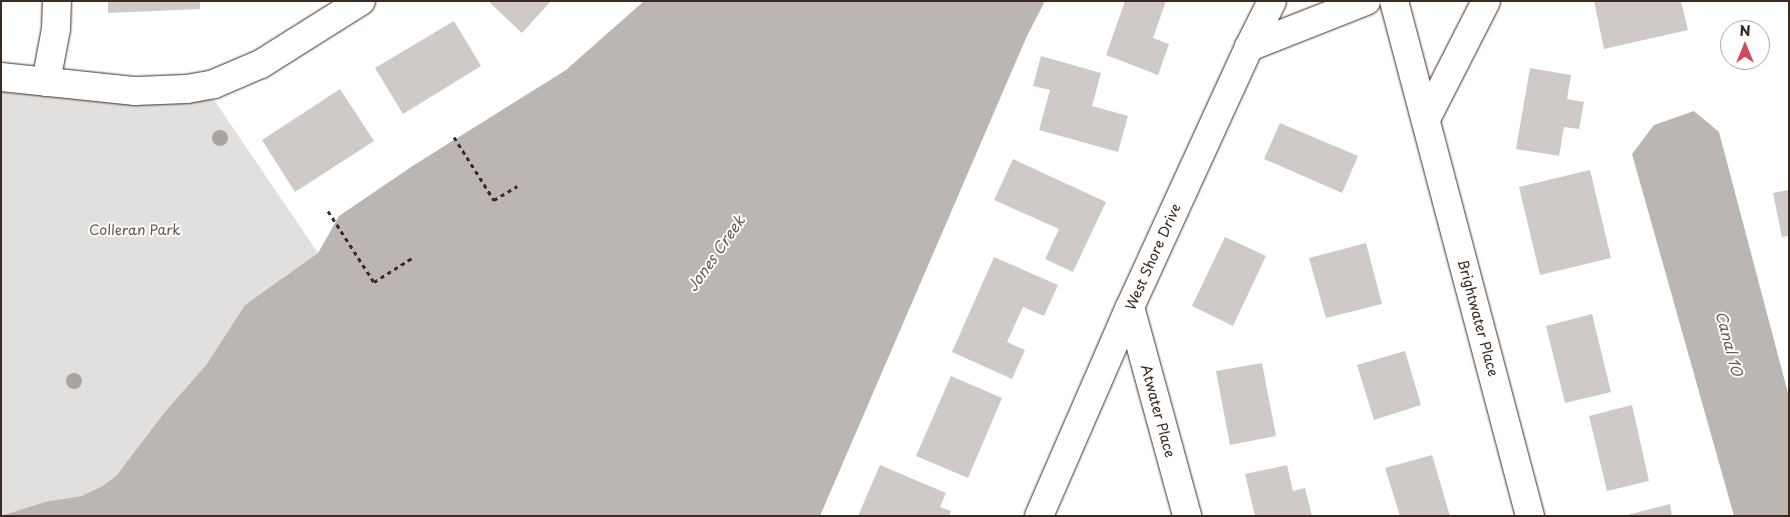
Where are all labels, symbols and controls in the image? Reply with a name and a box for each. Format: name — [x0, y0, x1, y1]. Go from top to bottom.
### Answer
north arrow — [1720, 20, 1770, 70]
text: N — [1739, 20, 1751, 41]
street label: West Shore Drive — [1122, 200, 1184, 314]
water label: Jones Creek — [682, 211, 748, 295]
park label: Colleran Park — [89, 222, 181, 238]
street label: Brightwater Place — [1454, 257, 1502, 379]
water label: Canal 10 — [1713, 309, 1747, 377]
street label: Atwater Place — [1137, 362, 1179, 460]

